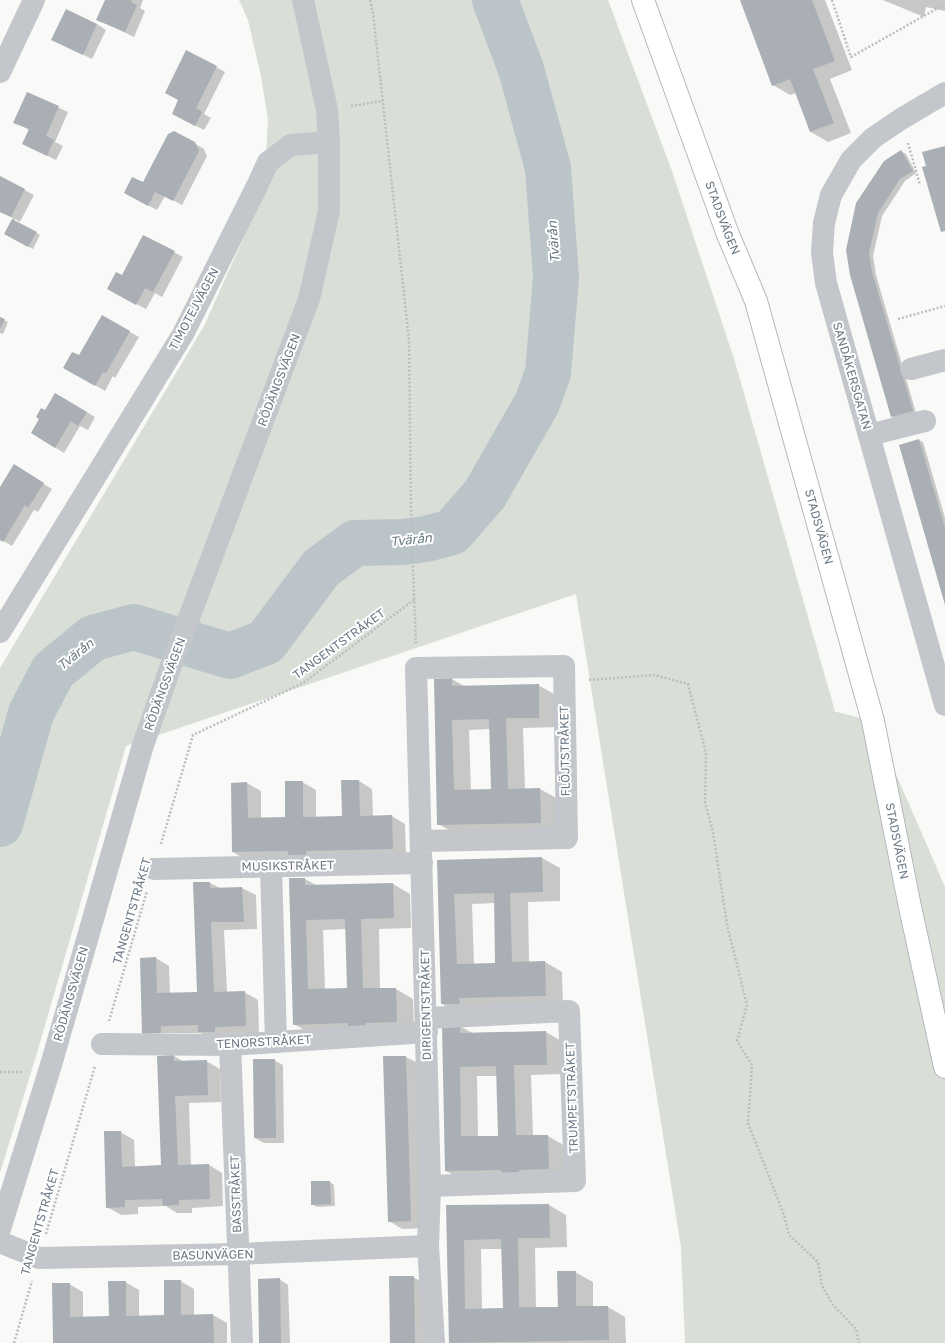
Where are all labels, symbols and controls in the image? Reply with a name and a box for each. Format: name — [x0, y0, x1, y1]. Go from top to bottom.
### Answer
street label: STADSVÄGEN — [702, 179, 744, 257]
water label: Tvärån — [543, 220, 562, 263]
street label: TIMOTEJVÄGEN — [166, 265, 222, 353]
street label: SANDÅKERSGATAN — [830, 320, 875, 431]
street label: RÖDÄNGSVÄGEN — [254, 331, 303, 428]
street label: STADSVÄGEN — [802, 487, 837, 566]
water label: Tvärån — [389, 529, 434, 549]
street label: TANGENTSTRÅKET — [290, 605, 388, 682]
water label: Tvärån — [54, 634, 97, 673]
street label: RÖDÄNGSVÄGEN — [141, 635, 188, 732]
street label: FLÖJTSTRÅKET — [556, 705, 573, 796]
street label: STADSVÄGEN — [882, 801, 912, 881]
street label: TANGENTSTRÅKET — [109, 855, 154, 966]
street label: MUSIKSTRÅKET — [241, 857, 335, 874]
street label: RÖDÄNGSVÄGEN — [50, 945, 91, 1043]
street label: DIRIGENTSTRÅKET — [417, 949, 434, 1060]
street label: TENORSTRÅKET — [216, 1031, 313, 1051]
street label: TRUMPETSTRÅKET — [562, 1041, 581, 1154]
street label: BASSTRÅKET — [227, 1154, 244, 1233]
street label: TANGENTSTRÅKET — [17, 1166, 62, 1277]
street label: BASUNVÄGEN — [172, 1246, 254, 1263]

